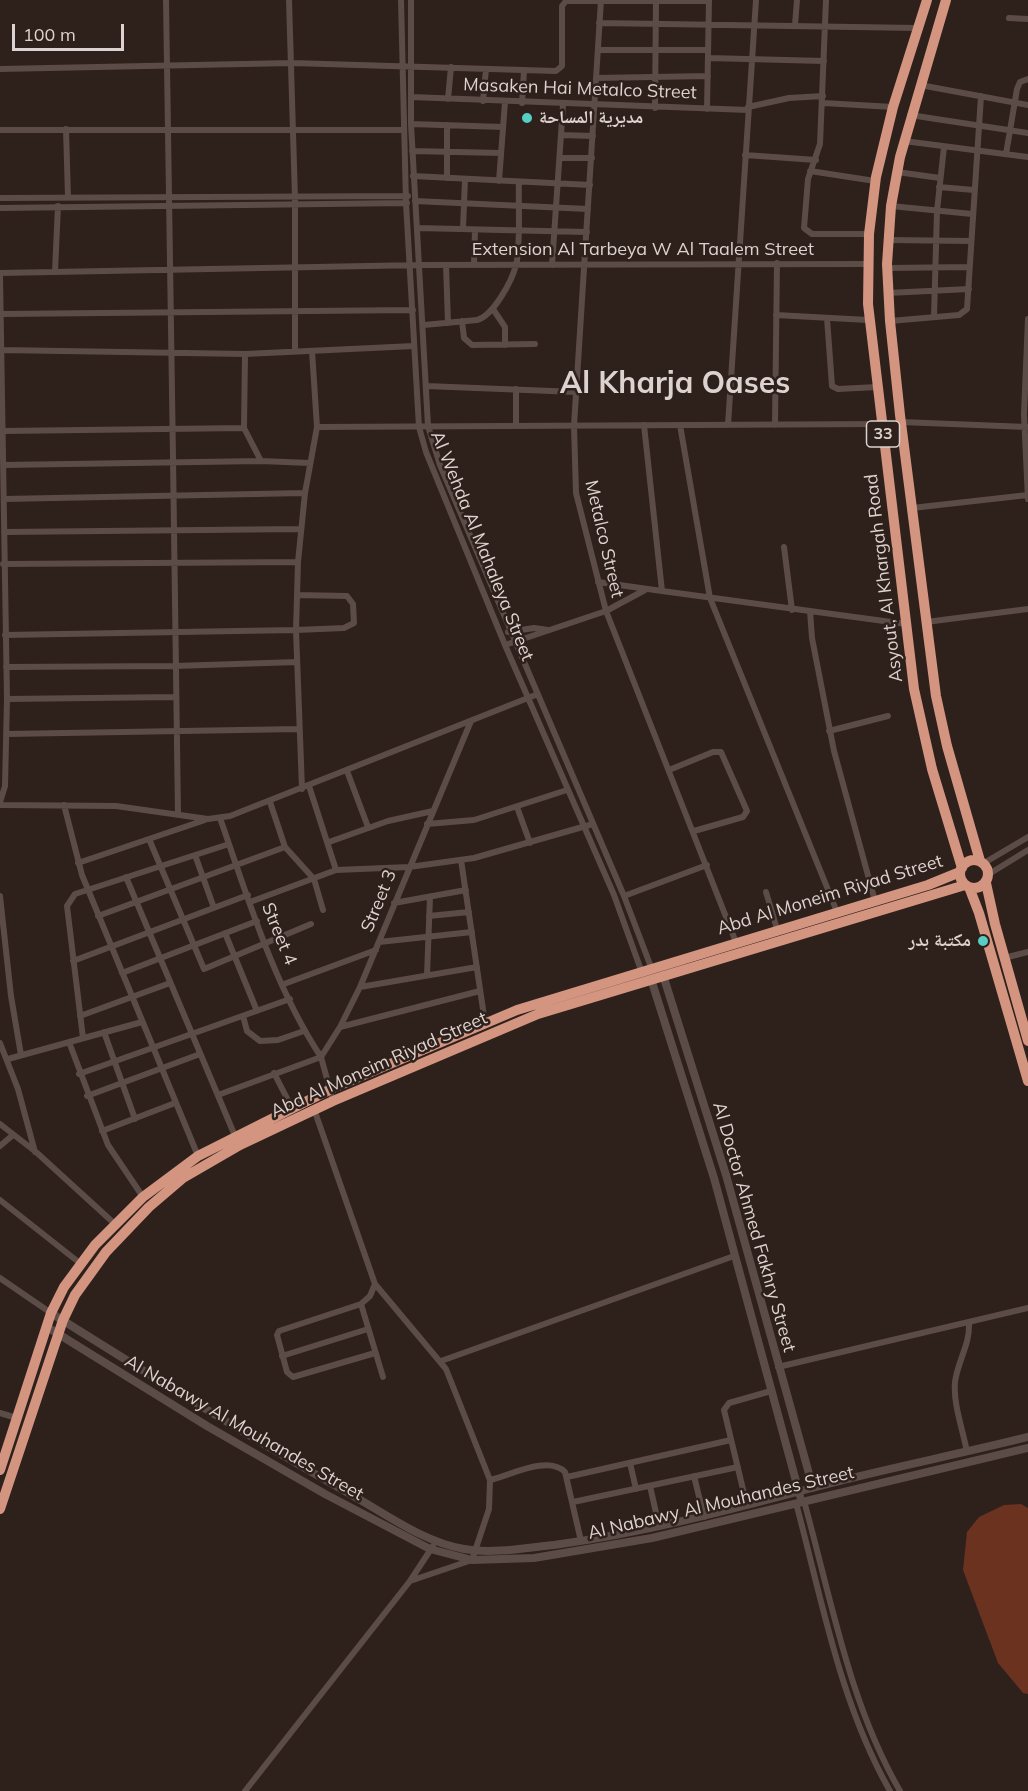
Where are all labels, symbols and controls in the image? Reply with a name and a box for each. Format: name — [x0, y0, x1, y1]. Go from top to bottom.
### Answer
scale bar — [15, 12, 128, 50]
text: 100 m — [23, 23, 76, 46]
street label: Masaken Hai Metalco Street — [463, 74, 697, 104]
place label: مديرية المساحة — [539, 107, 643, 129]
marker: مديرية المساحة — [520, 111, 534, 125]
street label: Extension Al Tarbeya W Al Taalem Street — [472, 239, 814, 261]
district label: Al Kharja Oases — [560, 366, 790, 402]
road number: 33 — [866, 421, 900, 447]
street label: Al Wehda Al Mahaleya Street — [426, 428, 538, 664]
street label: Asyout, Al Khargah Road — [861, 473, 907, 683]
street label: Metalco Street — [580, 478, 628, 600]
street label: Abd Al Moneim Riyad Street — [715, 850, 945, 940]
street label: Street 3 — [357, 867, 401, 935]
street label: Street 4 — [257, 900, 301, 968]
place label: مكتبة بدر — [909, 930, 971, 952]
marker: مكتبة بدر — [976, 934, 990, 948]
street label: Abd Al Moneim Riyad Street — [267, 1007, 491, 1123]
street label: Al Doctor Ahmed Fakhry Street — [708, 1100, 800, 1354]
street label: Al Nabawy Al Mouhandes Street — [121, 1351, 367, 1505]
street label: Al Nabawy Al Mouhandes Street — [586, 1462, 856, 1544]

